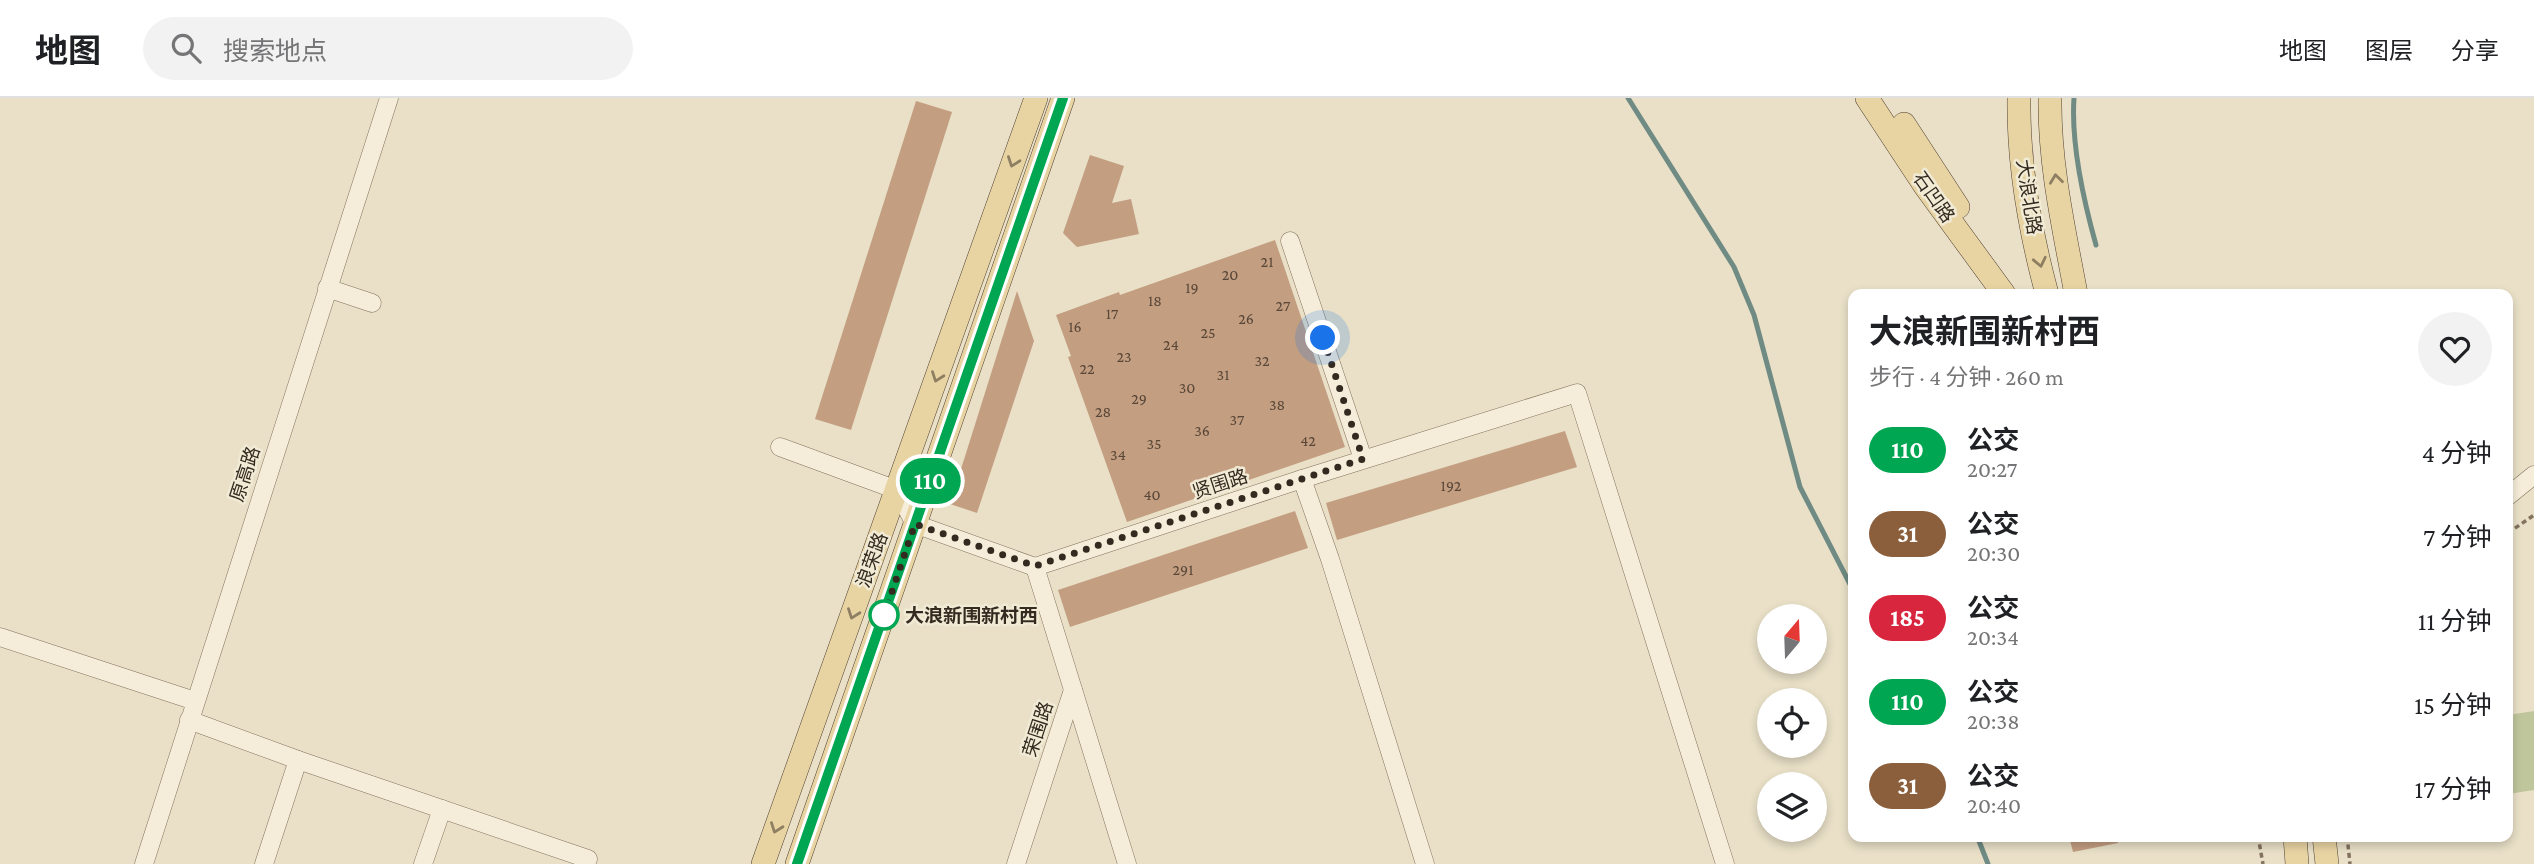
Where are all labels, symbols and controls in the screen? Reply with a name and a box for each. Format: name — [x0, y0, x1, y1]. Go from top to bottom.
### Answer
search box — [143, 17, 633, 80]
icon: search — [167, 29, 205, 67]
text: 地图 — [35, 32, 101, 69]
text: 搜索地点 — [223, 37, 327, 66]
text: 地图 — [2279, 37, 2327, 64]
text: 图层 — [2365, 37, 2413, 64]
text: 分享 — [2451, 37, 2499, 64]
one-way arrow — [1007, 156, 1021, 168]
street label: 大浪北路 — [2013, 158, 2045, 236]
street label: 石凹路 — [1909, 168, 1959, 226]
one-way arrow — [2048, 173, 2063, 184]
house number: 21 — [1261, 253, 1273, 270]
one-way arrow — [2032, 256, 2046, 268]
house number: 20 — [1222, 266, 1238, 283]
house number: 19 — [1185, 279, 1199, 296]
house number: 18 — [1148, 292, 1162, 309]
house number: 27 — [1276, 297, 1291, 314]
house number: 17 — [1106, 305, 1119, 322]
house number: 26 — [1238, 310, 1254, 327]
button: heart — [2418, 312, 2492, 386]
text: 大浪新围新村西 — [1869, 313, 2100, 350]
house number: 16 — [1068, 318, 1082, 335]
your location — [1305, 320, 1340, 355]
house number: 25 — [1200, 324, 1216, 341]
house number: 24 — [1163, 336, 1179, 353]
house number: 23 — [1116, 348, 1132, 365]
house number: 32 — [1254, 352, 1270, 369]
house number: 22 — [1079, 360, 1095, 377]
text: 步行 · 4 分钟 · 260 m — [1869, 364, 2064, 390]
house number: 31 — [1217, 366, 1229, 383]
one-way arrow — [931, 370, 945, 382]
house number: 30 — [1179, 379, 1195, 396]
house number: 29 — [1131, 390, 1147, 407]
house number: 38 — [1269, 396, 1285, 413]
house number: 28 — [1095, 403, 1111, 420]
house number: 37 — [1230, 411, 1245, 428]
house number: 36 — [1194, 422, 1210, 439]
text: 公交 — [1967, 426, 2019, 455]
house number: 42 — [1300, 432, 1316, 449]
house number: 35 — [1146, 435, 1162, 452]
text: 110 — [1891, 436, 1924, 463]
text: 4 分钟 — [2422, 439, 2492, 468]
street label: 原高路 — [226, 444, 264, 504]
house number: 34 — [1110, 446, 1126, 463]
text: 20:27 — [1967, 456, 2017, 482]
line badge: 110 — [890, 458, 970, 504]
street label: 贤围路 — [1190, 465, 1250, 503]
text: 110 — [914, 467, 946, 494]
house number: 192 — [1441, 477, 1462, 494]
house number: 40 — [1143, 486, 1161, 503]
text: 公交 — [1967, 510, 2019, 539]
text: 31 — [1897, 520, 1918, 547]
text: 7 分钟 — [2423, 523, 2492, 552]
street label: 浪荣路 — [852, 530, 892, 590]
text: 20:30 — [1967, 540, 2020, 566]
house number: 291 — [1172, 561, 1194, 578]
text: 公交 — [1967, 594, 2019, 623]
marker: 大浪新围新村西 — [869, 600, 899, 630]
north arrow — [1757, 604, 1827, 674]
map controls — [1757, 604, 1827, 842]
text: 185 — [1890, 604, 1925, 631]
place label: 大浪新围新村西 — [905, 605, 1038, 626]
one-way arrow — [847, 607, 861, 619]
text: 11 分钟 — [2418, 607, 2492, 636]
text: 20:34 — [1967, 624, 2019, 650]
text: 公交 — [1967, 678, 2019, 707]
button: locate — [1757, 688, 1827, 758]
text: 110 — [1891, 688, 1924, 715]
text: 15 分钟 — [2414, 691, 2492, 720]
street label: 荣围路 — [1019, 699, 1057, 759]
text: 20:38 — [1967, 708, 2020, 734]
text: 公交 — [1967, 762, 2019, 791]
button: layers — [1757, 772, 1827, 842]
text: 31 — [1897, 772, 1918, 799]
text: 17 分钟 — [2415, 775, 2492, 804]
text: 20:40 — [1967, 792, 2021, 818]
one-way arrow — [770, 822, 784, 834]

